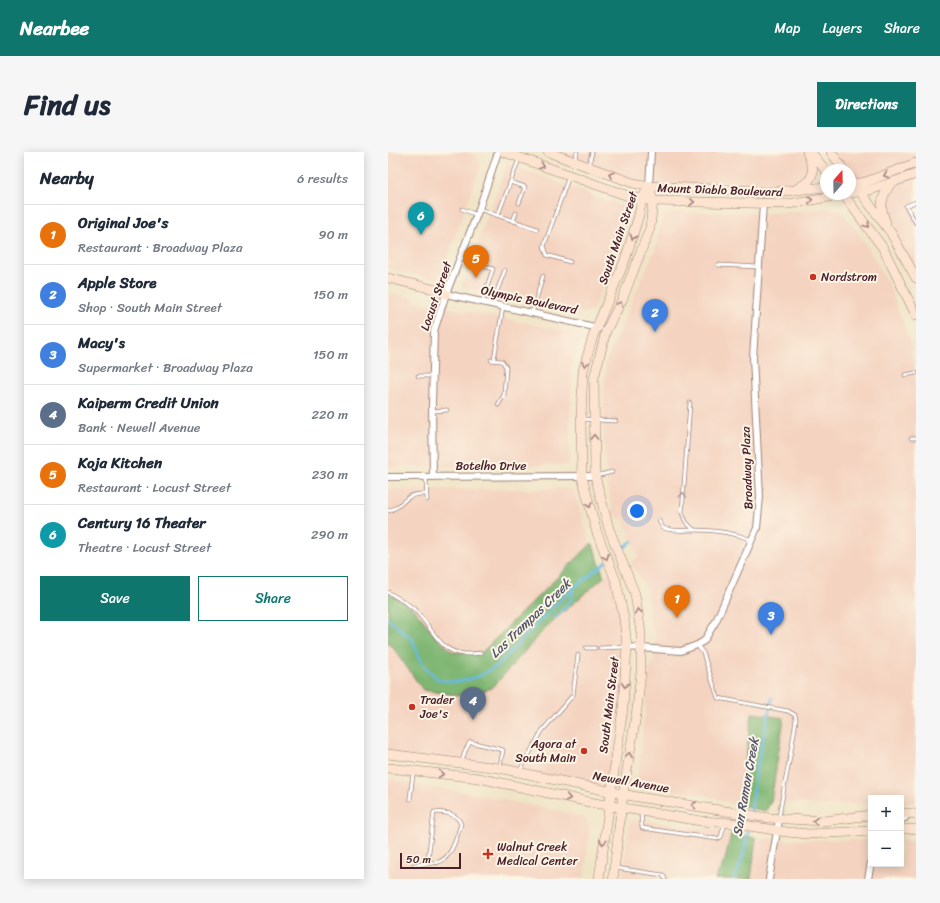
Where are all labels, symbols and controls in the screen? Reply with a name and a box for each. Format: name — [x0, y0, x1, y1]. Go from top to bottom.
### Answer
text: Nearbee — [20, 12, 89, 45]
text: Map — [775, 16, 800, 41]
text: Layers — [822, 16, 862, 41]
text: Share — [884, 16, 920, 41]
text: Find us — [24, 80, 111, 129]
button: Directions — [817, 82, 916, 127]
one-way arrow — [538, 162, 545, 170]
text: Nearby — [40, 163, 94, 193]
north arrow — [820, 164, 856, 200]
text: 6 results — [297, 167, 348, 190]
one-way arrow — [882, 170, 889, 179]
one-way arrow — [608, 172, 615, 180]
street label: Mount Diablo Boulevard — [657, 177, 784, 203]
street label: South Main Street — [592, 187, 645, 288]
one-way arrow — [807, 197, 813, 205]
one-way arrow — [689, 198, 695, 207]
pin: 6 — [408, 202, 434, 235]
text: Original Joe's — [78, 210, 168, 236]
one-way arrow — [862, 221, 869, 228]
text: 1 — [50, 223, 56, 246]
text: 90 m — [318, 223, 348, 246]
one-way arrow — [629, 233, 638, 240]
text: Restaurant · Broadway Plaza — [78, 236, 243, 259]
pin: 5 — [463, 245, 489, 278]
street label: Locust Street — [414, 257, 459, 334]
place label: Nordstrom — [821, 266, 877, 288]
text: Apple Store — [78, 270, 157, 296]
marker: Nordstrom — [808, 272, 818, 282]
street label: Olympic Boulevard — [479, 279, 580, 321]
text: 2 — [49, 283, 57, 306]
text: 150 m — [313, 283, 348, 306]
text: Shop · South Main Street — [78, 296, 222, 319]
pin: 2 — [642, 299, 668, 332]
one-way arrow — [615, 300, 623, 308]
text: Macy's — [78, 330, 125, 356]
text: 3 — [49, 343, 57, 366]
text: 150 m — [313, 343, 348, 366]
text: Supermarket · Broadway Plaza — [78, 356, 253, 379]
one-way arrow — [581, 361, 589, 367]
text: Kaiperm Credit Union — [78, 390, 219, 416]
text: 4 — [49, 403, 57, 426]
text: 220 m — [311, 403, 348, 426]
text: Bank · Newell Avenue — [78, 416, 201, 439]
street label: Broadway Plaza — [735, 425, 759, 510]
one-way arrow — [590, 434, 598, 440]
text: Koja Kitchen — [78, 450, 162, 476]
street label: Botelho Drive — [455, 455, 527, 477]
text: 5 — [49, 463, 57, 486]
text: 230 m — [312, 463, 348, 486]
text: Restaurant · Locust Street — [78, 476, 231, 499]
one-way arrow — [679, 492, 688, 498]
your location — [627, 501, 647, 521]
one-way arrow — [585, 502, 593, 508]
text: Century 16 Theater — [78, 510, 205, 536]
text: 6 — [49, 523, 57, 546]
text: 290 m — [311, 523, 348, 546]
text: Theatre · Locust Street — [78, 536, 211, 559]
one-way arrow — [602, 554, 610, 561]
water label: Las Trampas Creek — [484, 572, 578, 663]
button: Save — [40, 576, 190, 621]
button: Share — [198, 576, 348, 621]
pin: 1 — [664, 585, 690, 618]
pin: 3 — [758, 602, 784, 635]
one-way arrow — [635, 608, 643, 614]
street label: South Main Street — [592, 654, 626, 755]
one-way arrow — [620, 682, 629, 688]
pin: 4 — [460, 687, 486, 720]
place label: Trader Joe's — [419, 689, 455, 725]
marker: Trader Joe's — [407, 702, 417, 712]
place label: Agora at South Main — [515, 733, 577, 769]
water label: San Ramon Creek — [726, 734, 766, 838]
marker: Agora at South Main — [579, 746, 589, 756]
one-way arrow — [624, 752, 633, 758]
street label: Newell Avenue — [591, 764, 671, 800]
one-way arrow — [438, 769, 444, 778]
one-way arrow — [565, 793, 571, 801]
map controls — [868, 795, 904, 867]
button: + — [868, 795, 904, 831]
one-way arrow — [691, 801, 698, 810]
one-way arrow — [812, 816, 818, 825]
button: − — [868, 831, 904, 867]
place label: Walnut Creek Medical Center — [497, 836, 579, 872]
one-way arrow — [599, 839, 608, 845]
marker: Walnut Creek Medical Center — [482, 848, 494, 860]
text: 50 m — [406, 850, 431, 869]
scale bar — [400, 851, 461, 870]

